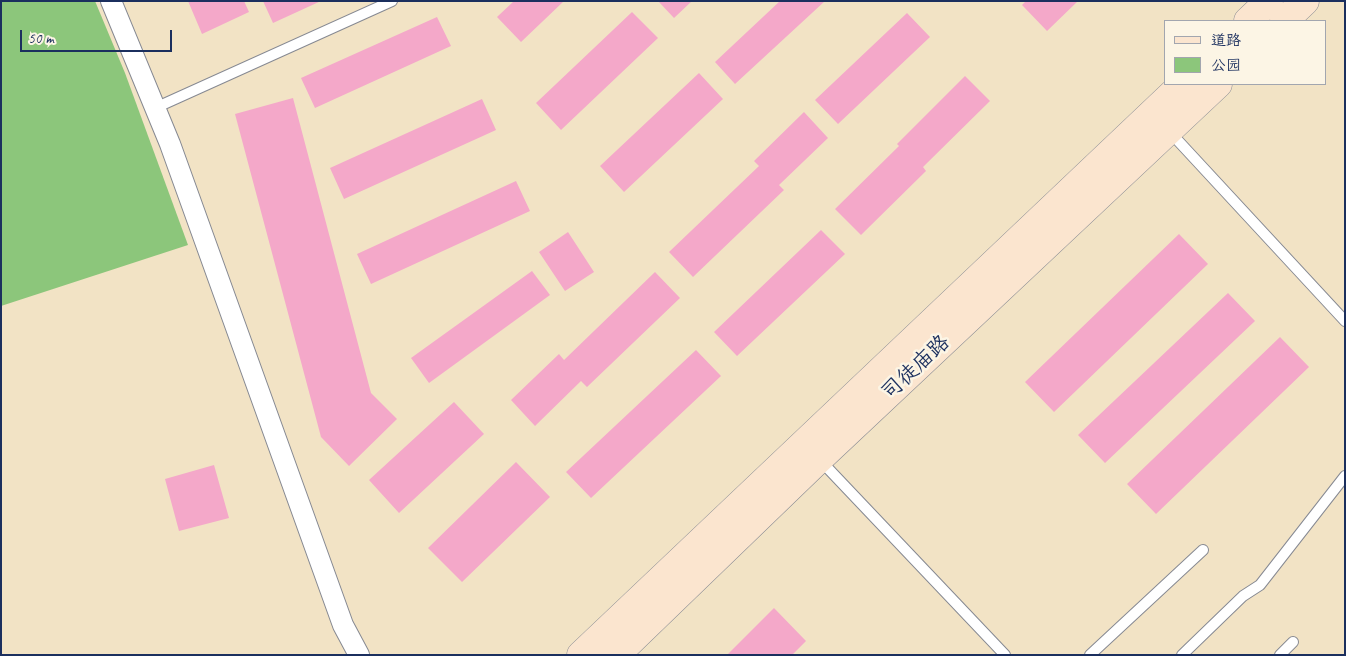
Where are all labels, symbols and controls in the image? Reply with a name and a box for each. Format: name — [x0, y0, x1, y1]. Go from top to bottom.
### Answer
scale bar — [22, 20, 175, 52]
legend — [1164, 20, 1326, 85]
text: 50 m — [28, 29, 54, 48]
text: 道路 — [1211, 31, 1241, 50]
text: 公园 — [1211, 56, 1241, 75]
street label: 司徒庙路 — [877, 330, 955, 406]

